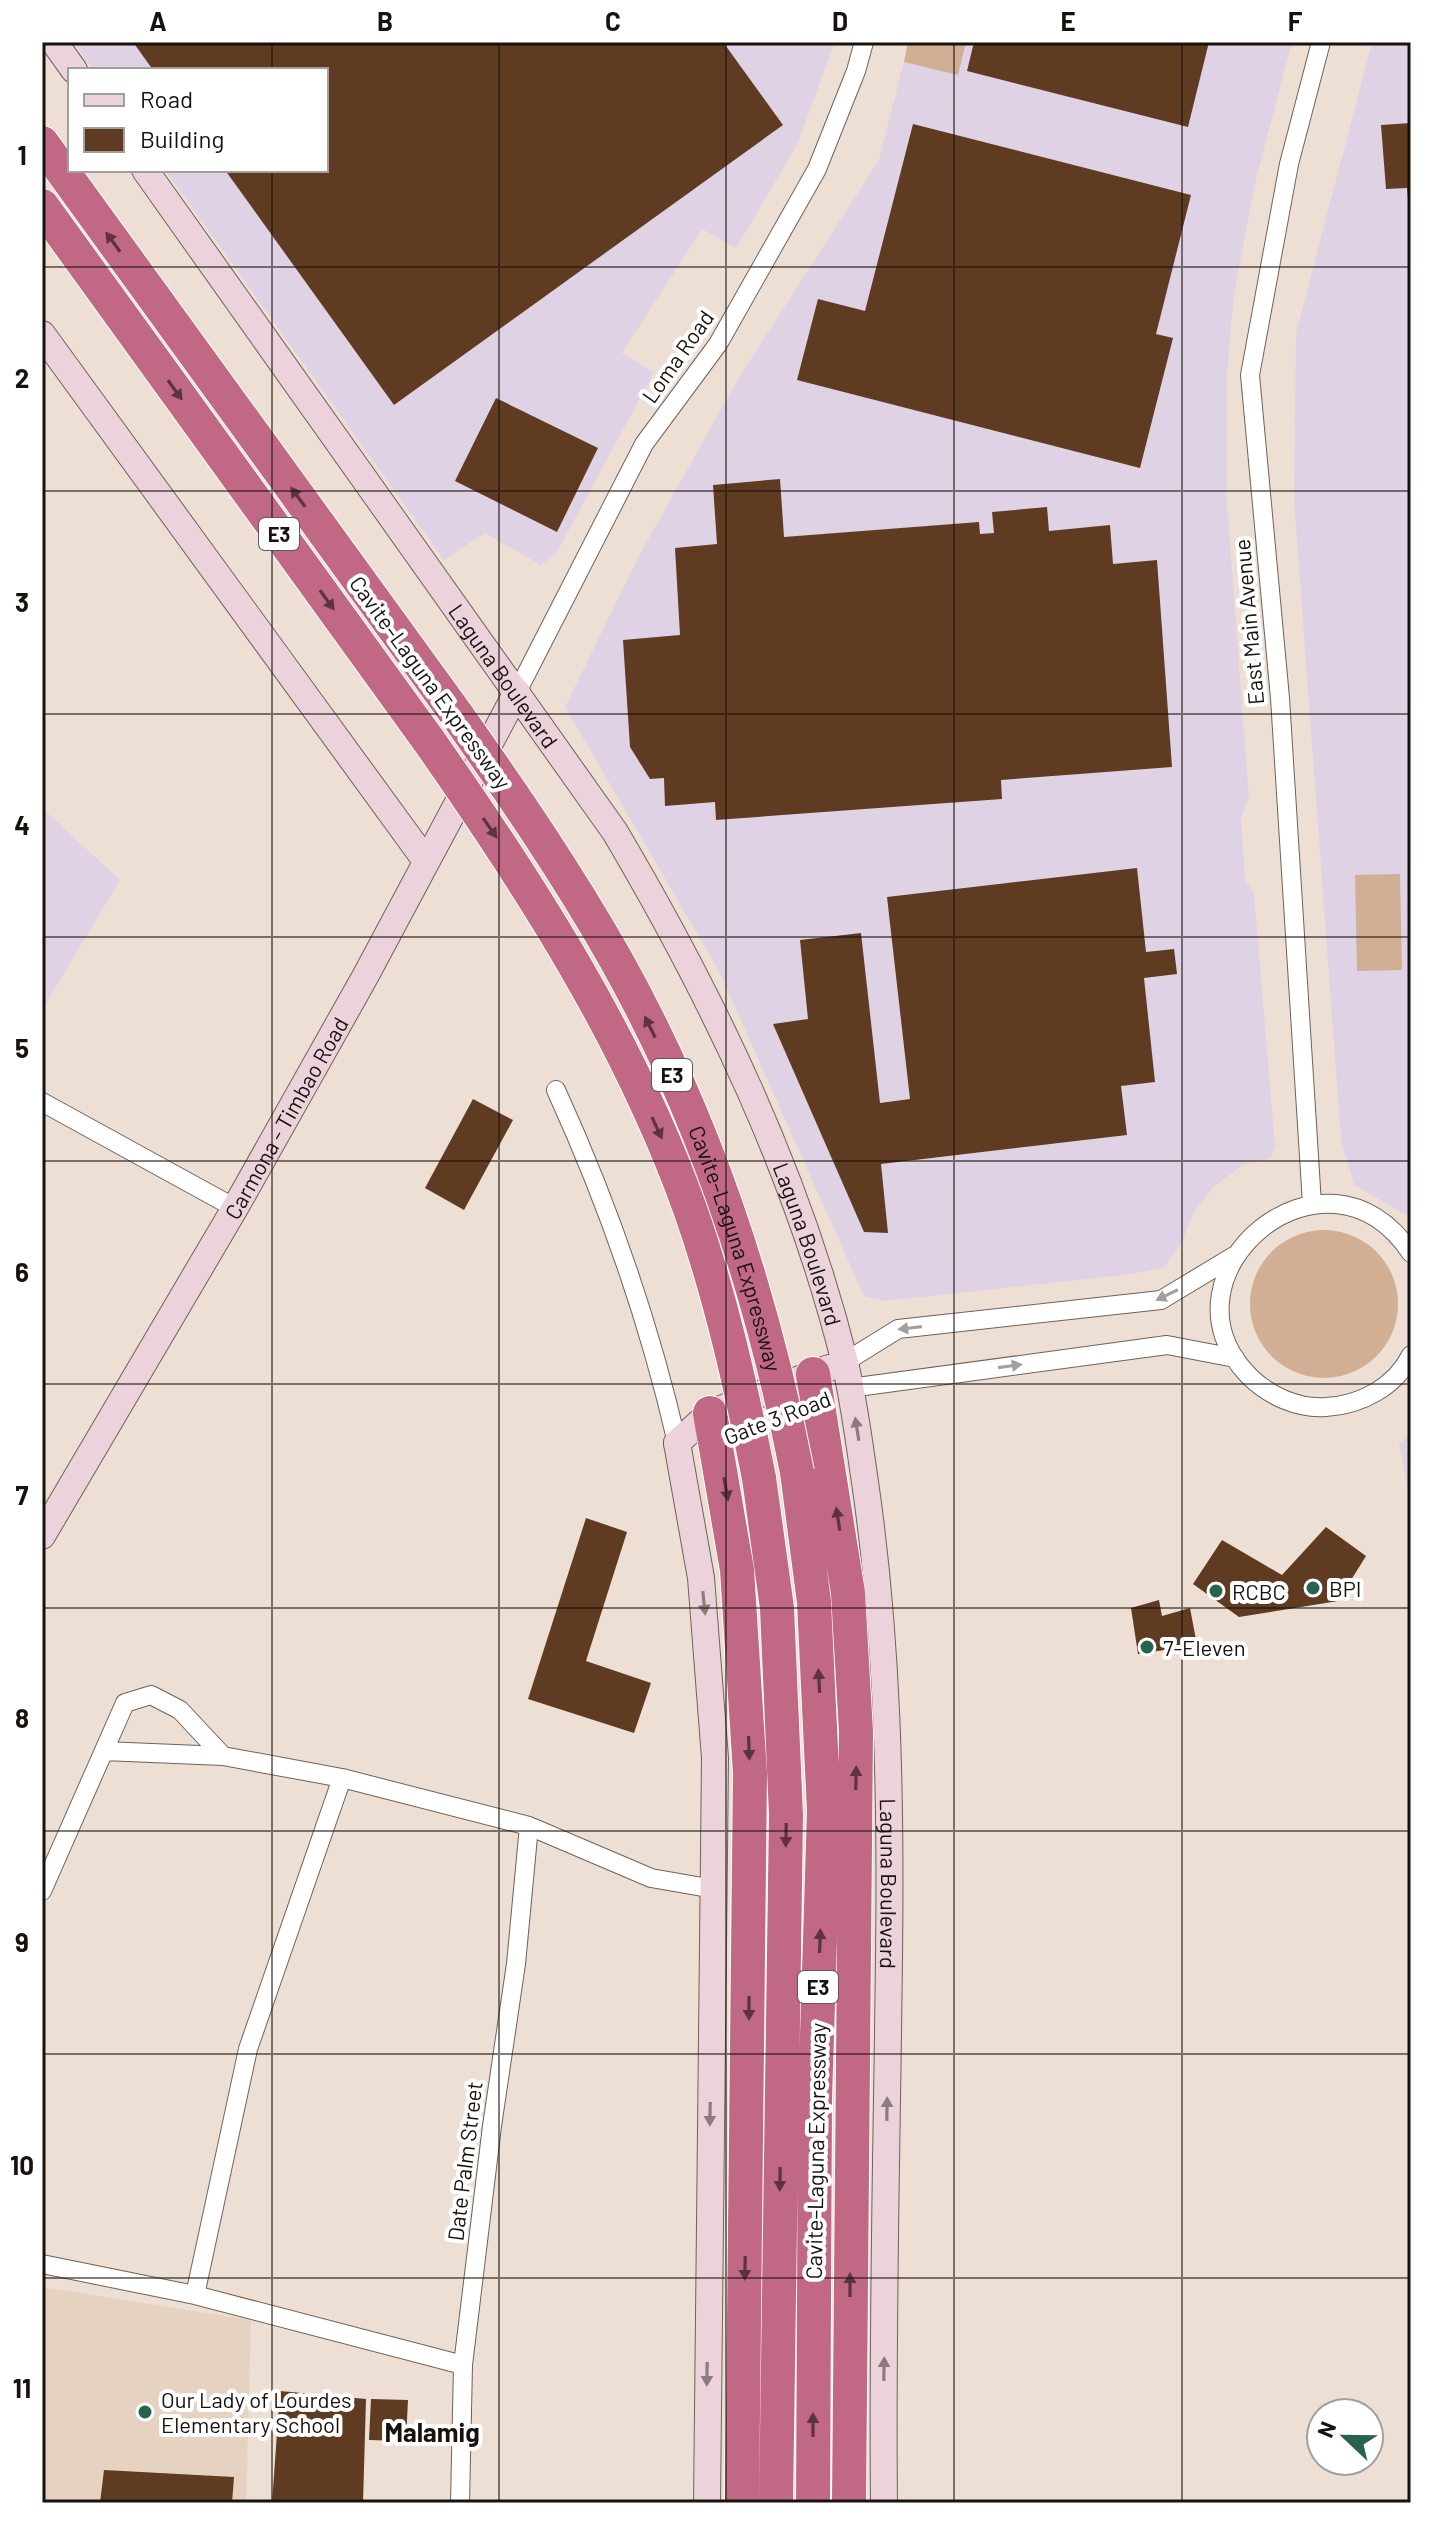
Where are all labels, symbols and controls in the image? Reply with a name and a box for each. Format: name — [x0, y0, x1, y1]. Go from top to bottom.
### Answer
text: A — [149, 5, 167, 36]
text: B — [377, 5, 393, 36]
text: C — [605, 5, 621, 36]
text: D — [832, 5, 848, 36]
text: E — [1060, 5, 1076, 36]
text: F — [1288, 5, 1303, 36]
legend — [68, 68, 328, 172]
text: Road — [140, 84, 193, 113]
text: Building — [140, 124, 224, 153]
text: 1 — [17, 139, 27, 170]
one-way arrow — [106, 231, 121, 252]
street label: Loma Road — [636, 305, 718, 407]
text: 2 — [15, 362, 29, 393]
one-way arrow — [167, 379, 182, 400]
one-way arrow — [290, 486, 306, 507]
road number: E3 — [259, 518, 299, 550]
street label: East Main Avenue — [1228, 538, 1268, 706]
street label: Cavite–Laguna Expressway — [345, 570, 517, 794]
text: 3 — [15, 586, 29, 617]
one-way arrow — [319, 590, 335, 611]
street label: Laguna Boulevard — [444, 599, 564, 753]
text: 4 — [14, 809, 30, 840]
one-way arrow — [482, 817, 497, 838]
street label: Carmona - Timbao Road — [219, 1012, 353, 1223]
one-way arrow — [643, 1016, 657, 1039]
text: 5 — [15, 1032, 29, 1063]
road number: E3 — [652, 1059, 692, 1091]
one-way arrow — [650, 1116, 663, 1139]
street label: Cavite–Laguna Expressway — [684, 1122, 787, 1374]
street label: Laguna Boulevard — [768, 1159, 847, 1328]
text: 6 — [15, 1256, 29, 1287]
one-way arrow — [1156, 1288, 1179, 1302]
one-way arrow — [897, 1321, 922, 1334]
one-way arrow — [998, 1359, 1023, 1372]
street label: Gate 3 Road — [720, 1385, 834, 1449]
one-way arrow — [850, 1417, 862, 1442]
one-way arrow — [720, 1477, 732, 1502]
text: 7 — [16, 1479, 29, 1510]
one-way arrow — [831, 1506, 844, 1531]
place label: BPI — [1329, 1575, 1362, 1601]
place label: RCBC — [1232, 1578, 1286, 1604]
marker: BPI — [1304, 1579, 1322, 1597]
marker: RCBC — [1207, 1582, 1225, 1600]
one-way arrow — [697, 1591, 710, 1616]
place label: 7-Eleven — [1163, 1634, 1246, 1660]
marker: 7-Eleven — [1138, 1638, 1156, 1656]
one-way arrow — [813, 1668, 826, 1693]
text: 8 — [15, 1702, 29, 1733]
one-way arrow — [743, 1736, 756, 1761]
one-way arrow — [850, 1765, 862, 1790]
street label: Laguna Boulevard — [876, 1798, 903, 1969]
one-way arrow — [779, 1823, 792, 1848]
text: 9 — [15, 1926, 29, 1957]
one-way arrow — [813, 1928, 826, 1953]
road number: E3 — [798, 1971, 838, 2003]
one-way arrow — [743, 1996, 756, 2021]
street label: Cavite–Laguna Expressway — [800, 2022, 830, 2280]
street label: Date Palm Street — [441, 2080, 487, 2242]
one-way arrow — [881, 2096, 893, 2121]
one-way arrow — [704, 2102, 717, 2127]
text: 10 — [10, 2149, 34, 2180]
one-way arrow — [774, 2167, 787, 2192]
one-way arrow — [739, 2256, 751, 2281]
one-way arrow — [844, 2272, 856, 2297]
one-way arrow — [878, 2356, 890, 2381]
one-way arrow — [700, 2362, 713, 2387]
text: 11 — [13, 2372, 31, 2403]
place label: Our Lady of Lourdes Elementary School — [161, 2386, 352, 2437]
north arrow — [1305, 2397, 1385, 2477]
marker: Our Lady of Lourdes Elementary School — [136, 2403, 154, 2421]
one-way arrow — [807, 2412, 819, 2437]
district label: Malamig — [384, 2416, 480, 2447]
text: N — [1311, 2417, 1340, 2441]

